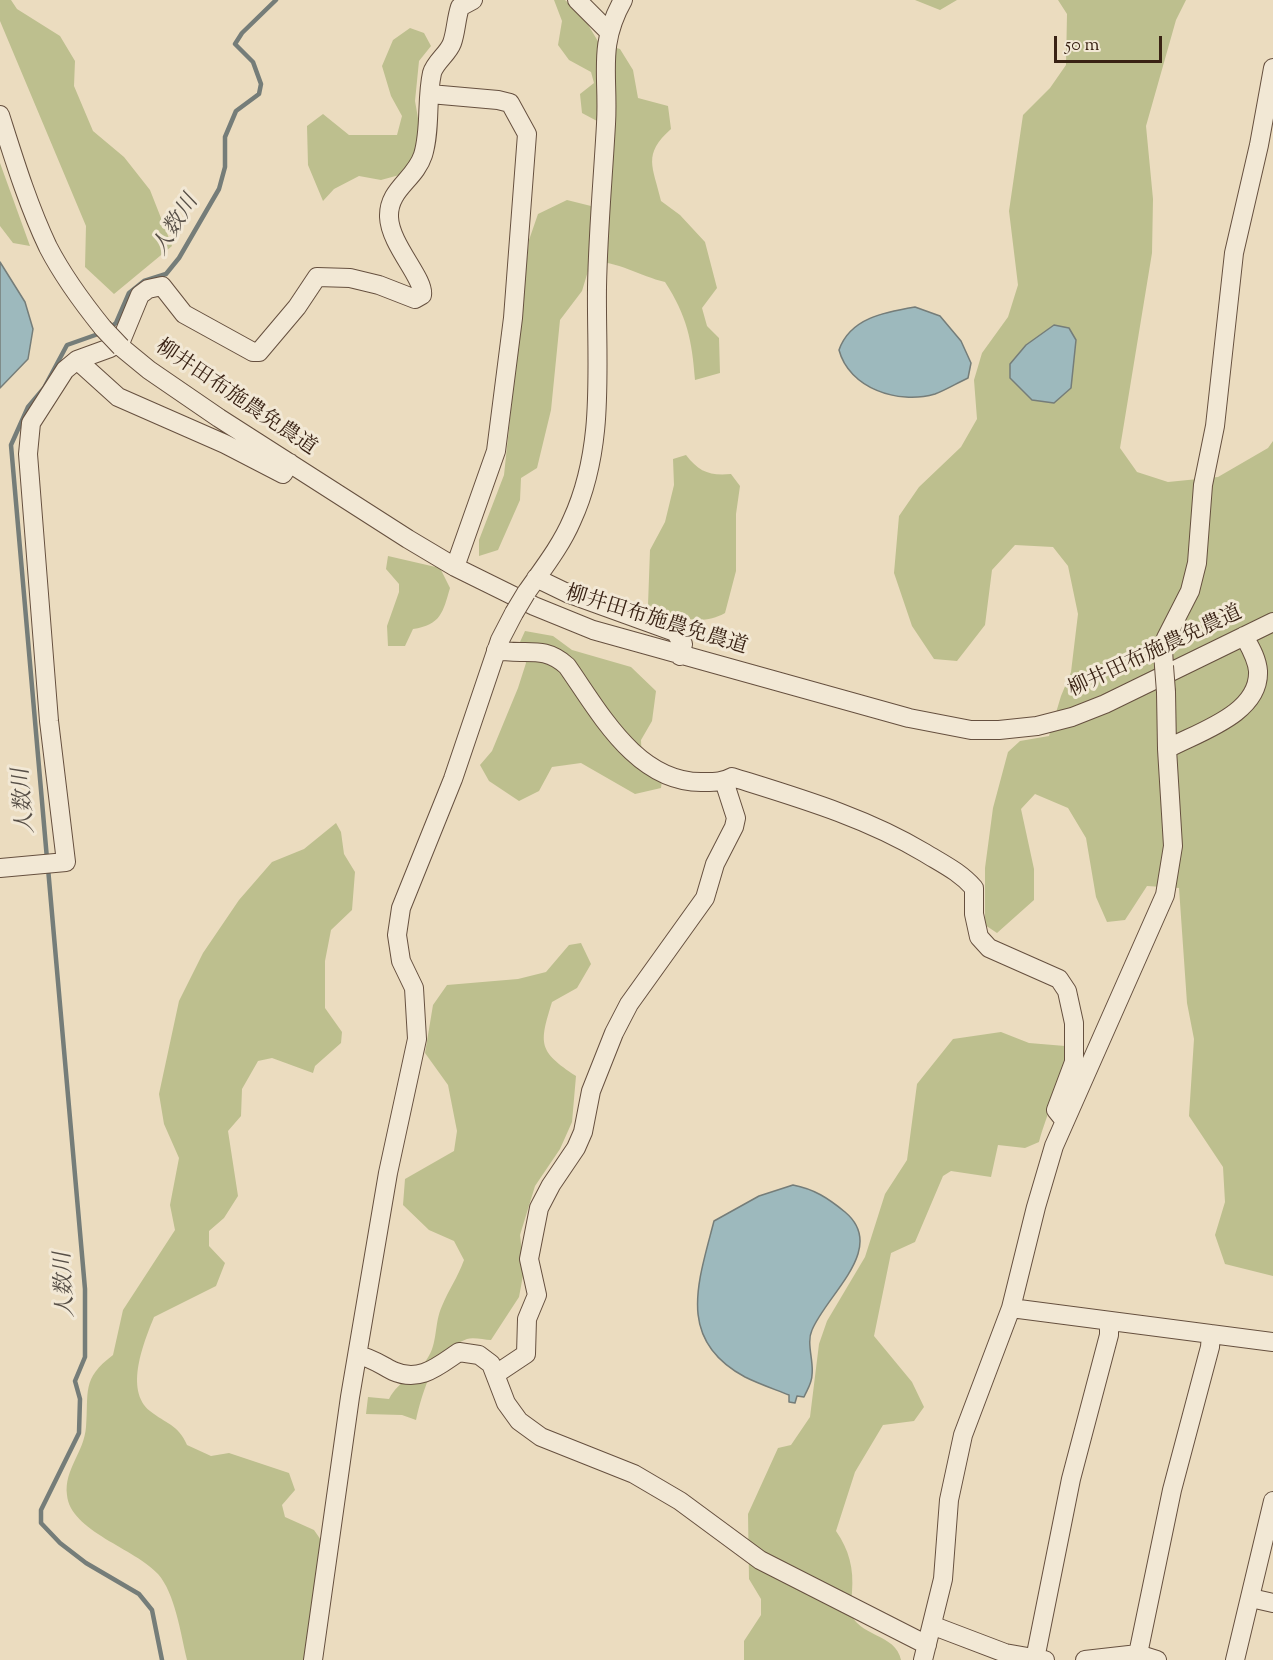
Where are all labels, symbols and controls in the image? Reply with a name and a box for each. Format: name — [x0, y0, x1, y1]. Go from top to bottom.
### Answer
scale bar — [1057, 24, 1165, 62]
text: 50 m — [1065, 33, 1099, 59]
water label: 人数川 — [148, 191, 206, 261]
street label: 柳井田布施農免農道 — [150, 336, 320, 462]
street label: 柳井田布施農免農道 — [562, 582, 750, 662]
street label: 柳井田布施農免農道 — [1065, 602, 1247, 704]
water label: 人数川 — [10, 767, 42, 835]
water label: 人数川 — [52, 1251, 82, 1319]

